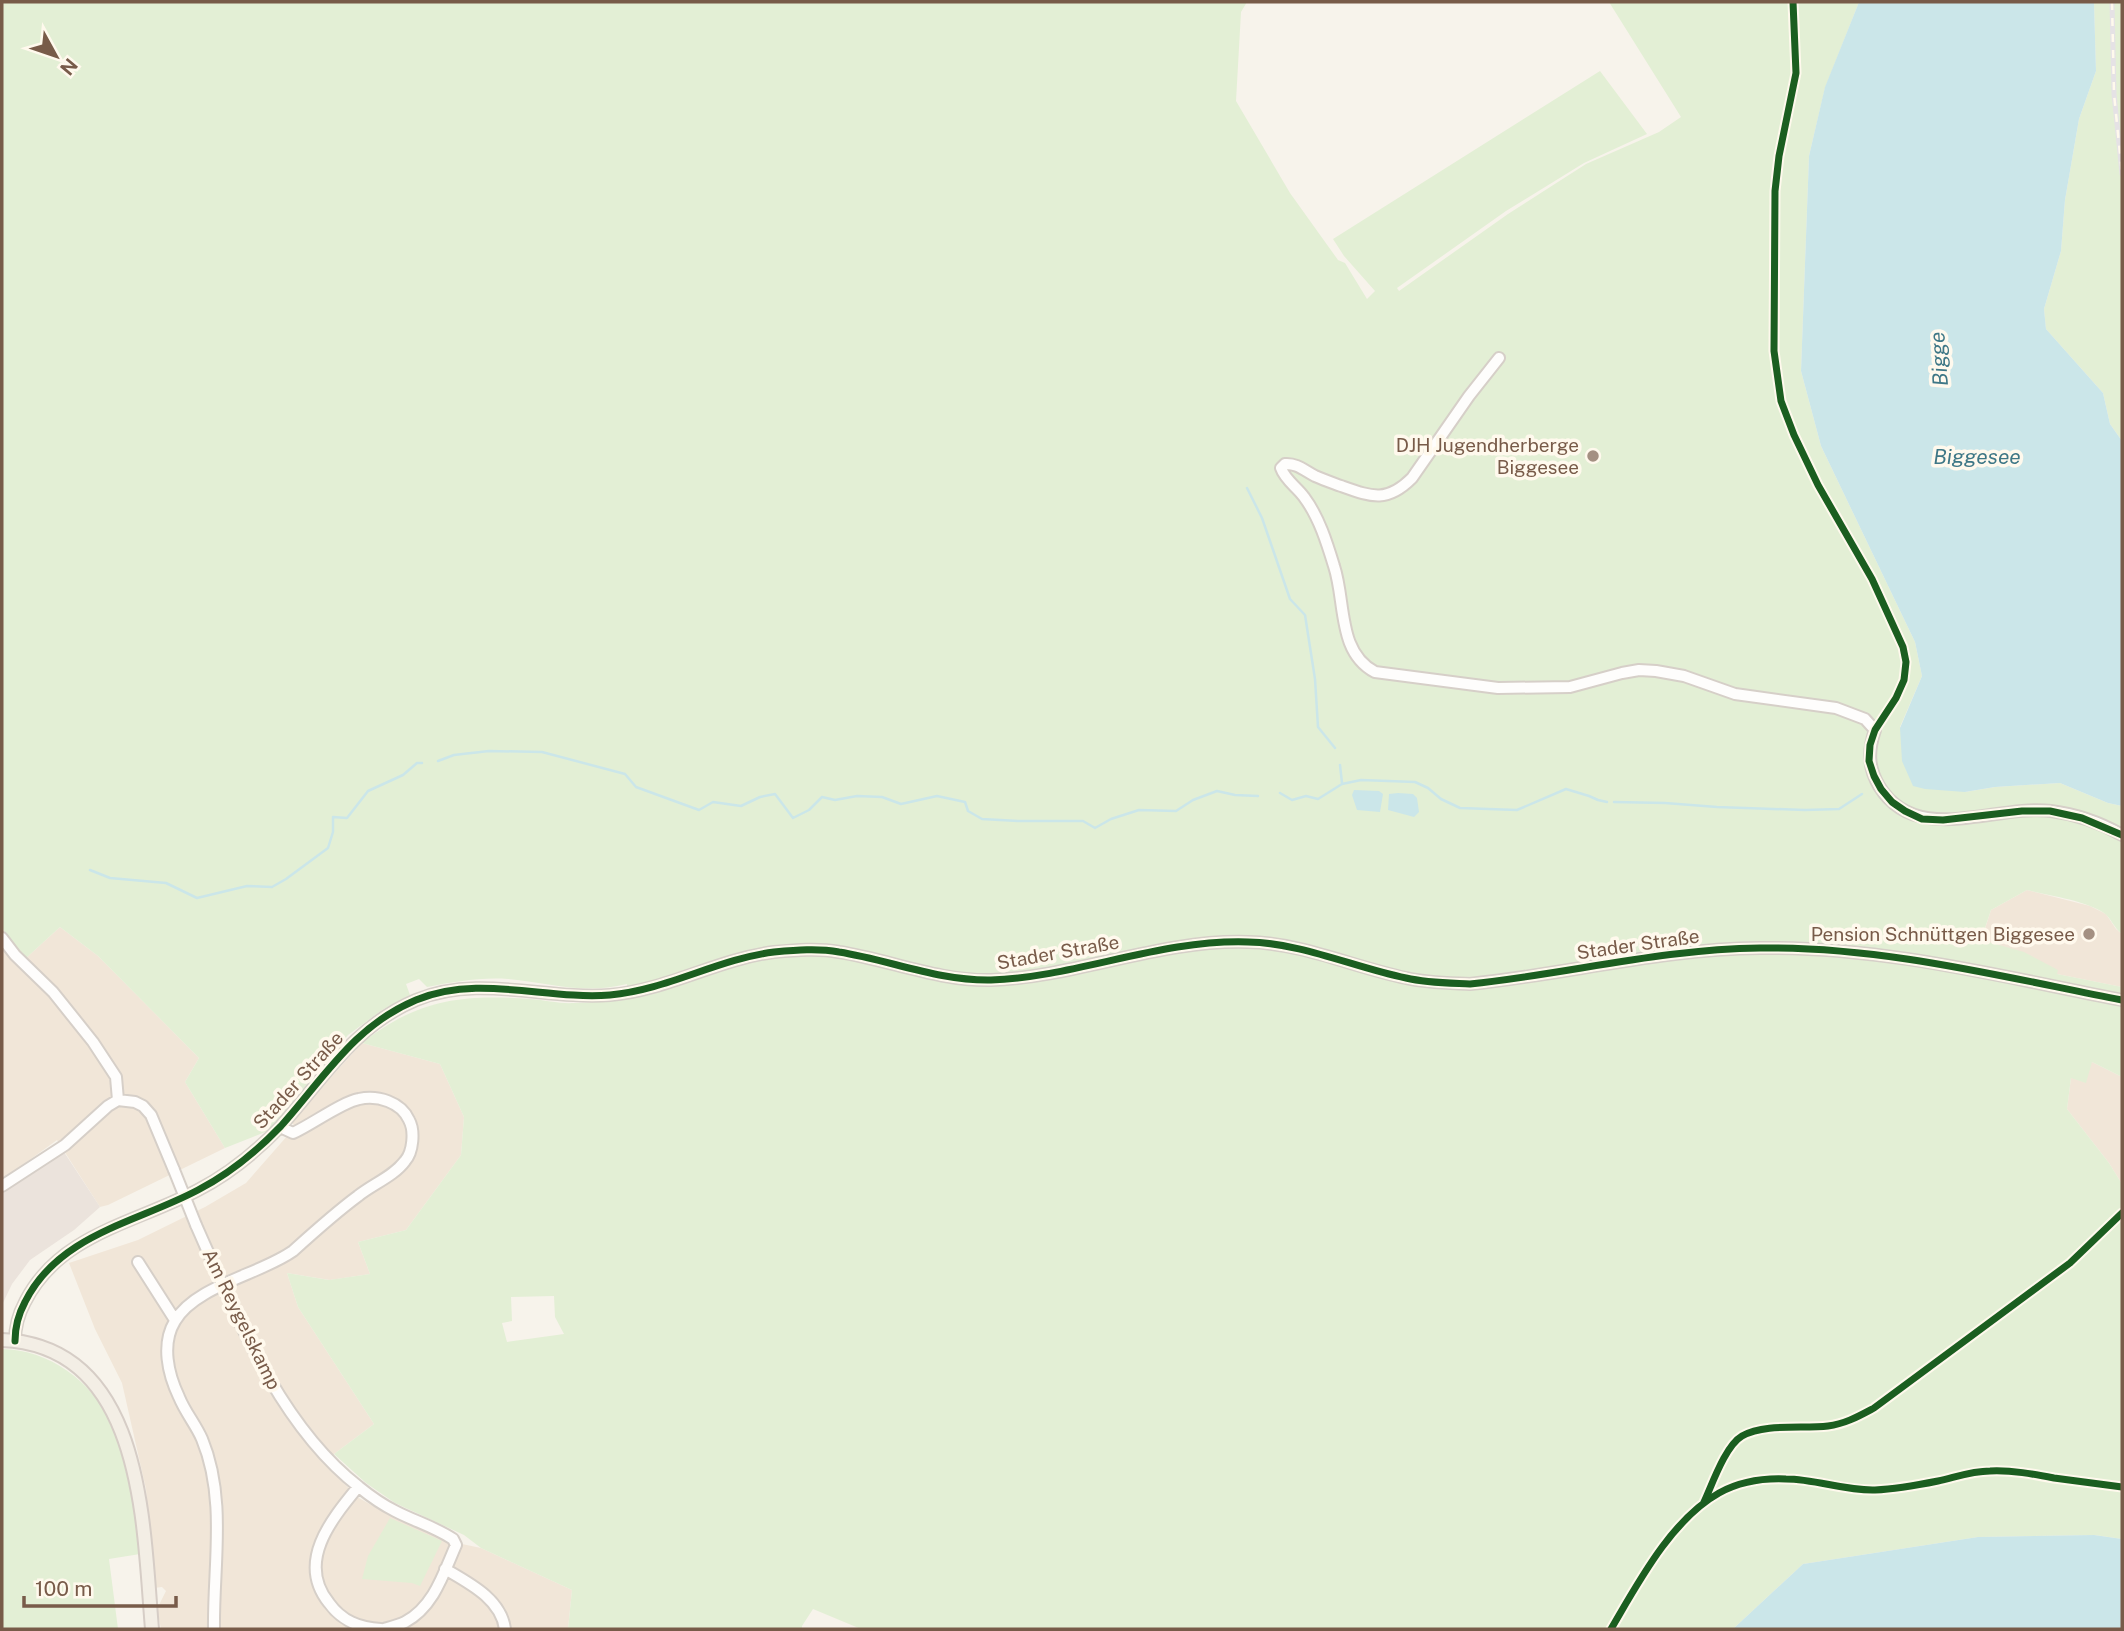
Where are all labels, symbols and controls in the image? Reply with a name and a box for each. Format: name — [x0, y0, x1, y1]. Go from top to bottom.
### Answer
north arrow — [21, 21, 91, 91]
text: N — [56, 54, 82, 80]
water label: Bigge — [1924, 331, 1953, 387]
place label: DJH Jugendherberge Biggesee — [1396, 434, 1579, 478]
water label: Biggesee — [1933, 444, 2021, 469]
marker: DJH Jugendherberge Biggesee — [1585, 448, 1601, 464]
place label: Pension Schnüttgen Biggesee — [1811, 923, 2075, 945]
street label: Stader Straße — [1575, 925, 1701, 963]
marker: Pension Schnüttgen Biggesee — [2081, 926, 2097, 942]
street label: Stader Straße — [995, 930, 1121, 974]
street label: Stader Straße — [248, 1027, 348, 1133]
street label: Am Reygelskamp — [198, 1245, 286, 1393]
scale bar — [24, 1564, 177, 1608]
text: 100 m — [35, 1576, 92, 1601]

